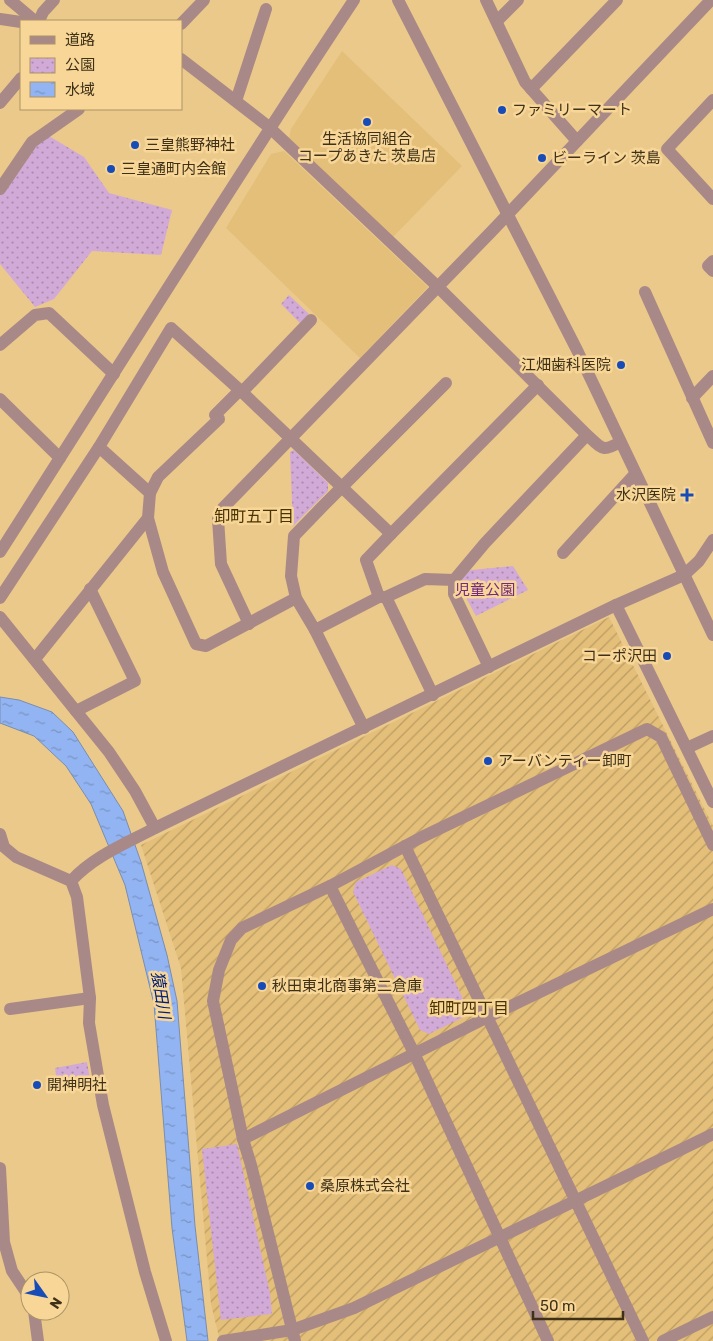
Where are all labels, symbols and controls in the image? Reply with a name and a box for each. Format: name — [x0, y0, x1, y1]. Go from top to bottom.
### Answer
legend — [20, 20, 182, 110]
text: 道路 — [65, 31, 95, 49]
text: 公園 — [65, 56, 95, 74]
text: 水域 — [65, 81, 95, 99]
place label: ファミリーマート — [512, 101, 632, 119]
marker: ファミリーマート — [496, 104, 508, 116]
marker: 生活協同組合 コープあきた 茨島店 — [361, 116, 373, 128]
place label: 生活協同組合 コープあきた 茨島店 — [298, 130, 436, 165]
place label: 三皇熊野神社 — [145, 136, 235, 154]
marker: 三皇熊野神社 — [129, 139, 141, 151]
place label: ビーライン 茨島 — [552, 149, 661, 167]
marker: ビーライン 茨島 — [536, 152, 548, 164]
place label: 三皇通町内会館 — [121, 160, 226, 178]
marker: 三皇通町内会館 — [105, 163, 117, 175]
place label: 江畑歯科医院 — [521, 356, 611, 374]
marker: 江畑歯科医院 — [615, 359, 627, 371]
place label: 水沢医院 — [616, 486, 676, 504]
marker: 水沢医院 — [680, 488, 694, 502]
district label: 卸町五丁目 — [214, 507, 294, 526]
park label: 児童公園 — [455, 581, 515, 599]
place label: コーポ沢田 — [582, 647, 657, 665]
marker: コーポ沢田 — [661, 650, 673, 662]
place label: アーバンティー卸町 — [498, 752, 632, 770]
marker: アーバンティー卸町 — [482, 755, 494, 767]
water label: 猿田川 — [148, 970, 174, 1022]
place label: 秋田東北商事第二倉庫 — [272, 977, 422, 995]
marker: 秋田東北商事第二倉庫 — [256, 980, 268, 992]
district label: 卸町四丁目 — [429, 999, 509, 1018]
place label: 開神明社 — [47, 1076, 107, 1094]
marker: 開神明社 — [31, 1079, 43, 1091]
place label: 桑原株式会社 — [320, 1177, 410, 1195]
marker: 桑原株式会社 — [304, 1180, 316, 1192]
north arrow — [20, 1271, 70, 1321]
scale bar — [533, 1288, 623, 1320]
text: N — [46, 1294, 65, 1312]
text: 50 m — [540, 1297, 575, 1315]

